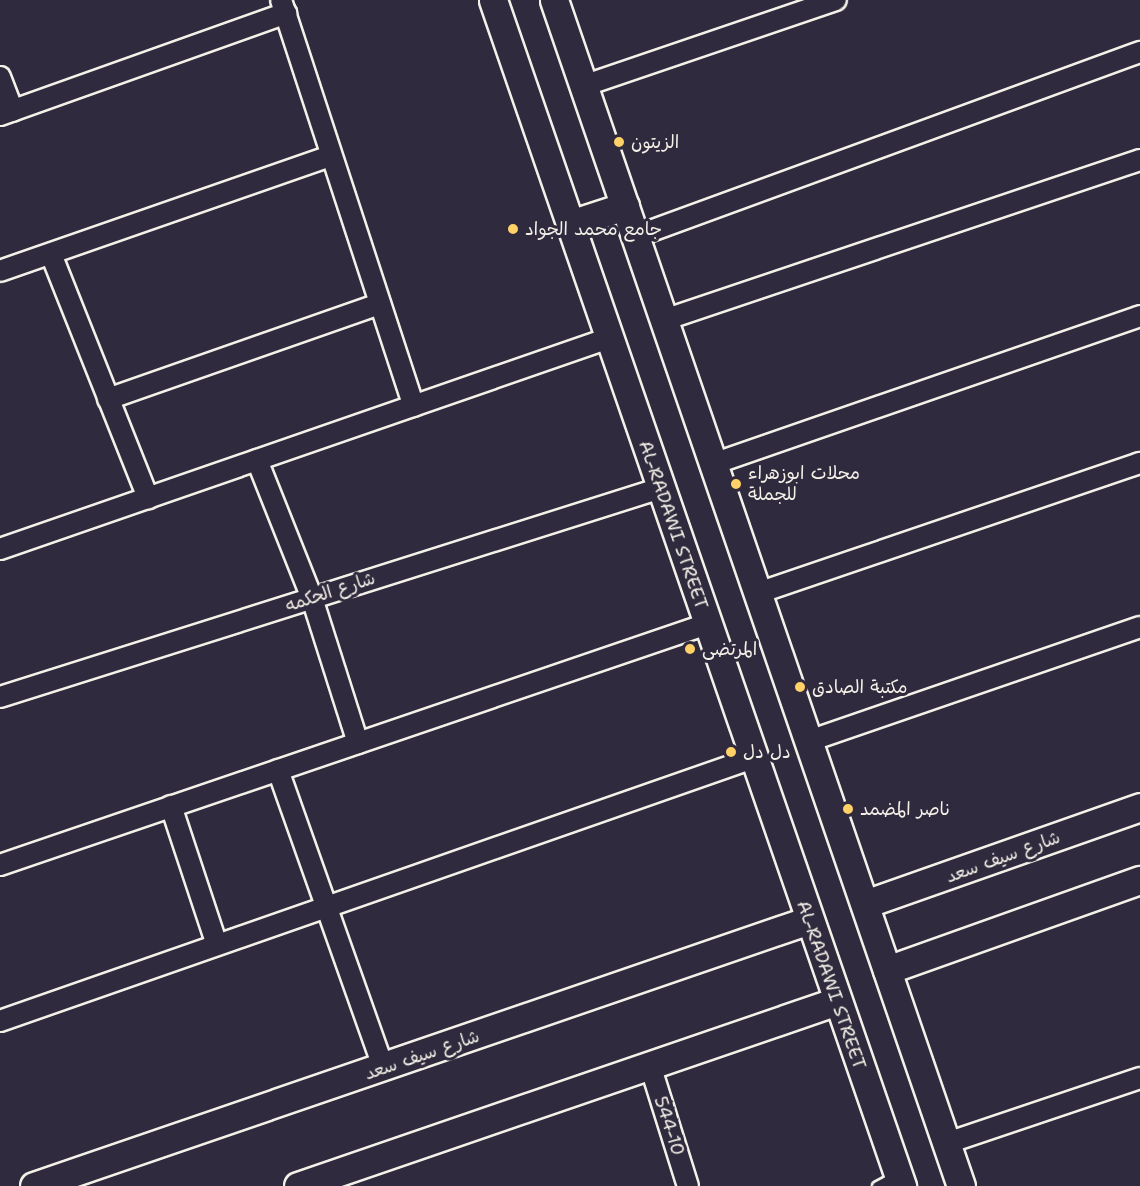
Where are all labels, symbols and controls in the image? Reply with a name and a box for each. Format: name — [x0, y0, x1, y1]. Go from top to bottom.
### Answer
place label: الزيتون — [631, 131, 679, 153]
marker: الزيتون — [612, 135, 626, 149]
place label: جامع محمد الجواد — [525, 218, 662, 240]
marker: جامع محمد الجواد — [506, 222, 520, 236]
street label: AL-RADAWI STREET — [634, 438, 712, 612]
place label: محلات ابوزهراء للجملة — [748, 463, 860, 506]
marker: محلات ابوزهراء للجملة — [729, 477, 743, 491]
street label: شارع الحكمه — [282, 567, 378, 617]
place label: المرتضى — [702, 638, 757, 660]
marker: المرتضى — [683, 642, 697, 656]
place label: مكتبة الصادق — [812, 676, 908, 698]
marker: مكتبة الصادق — [793, 680, 807, 694]
place label: دل دل — [743, 741, 791, 763]
marker: دل دل — [724, 745, 738, 759]
place label: ناصر المضمد — [860, 798, 951, 820]
marker: ناصر المضمد — [841, 802, 855, 816]
street label: شارع سيف سعد — [943, 826, 1063, 888]
street label: AL-RADAWI STREET — [792, 898, 870, 1072]
street label: شارع سيف سعد — [362, 1025, 482, 1085]
street label: 544-10 — [649, 1094, 689, 1158]

